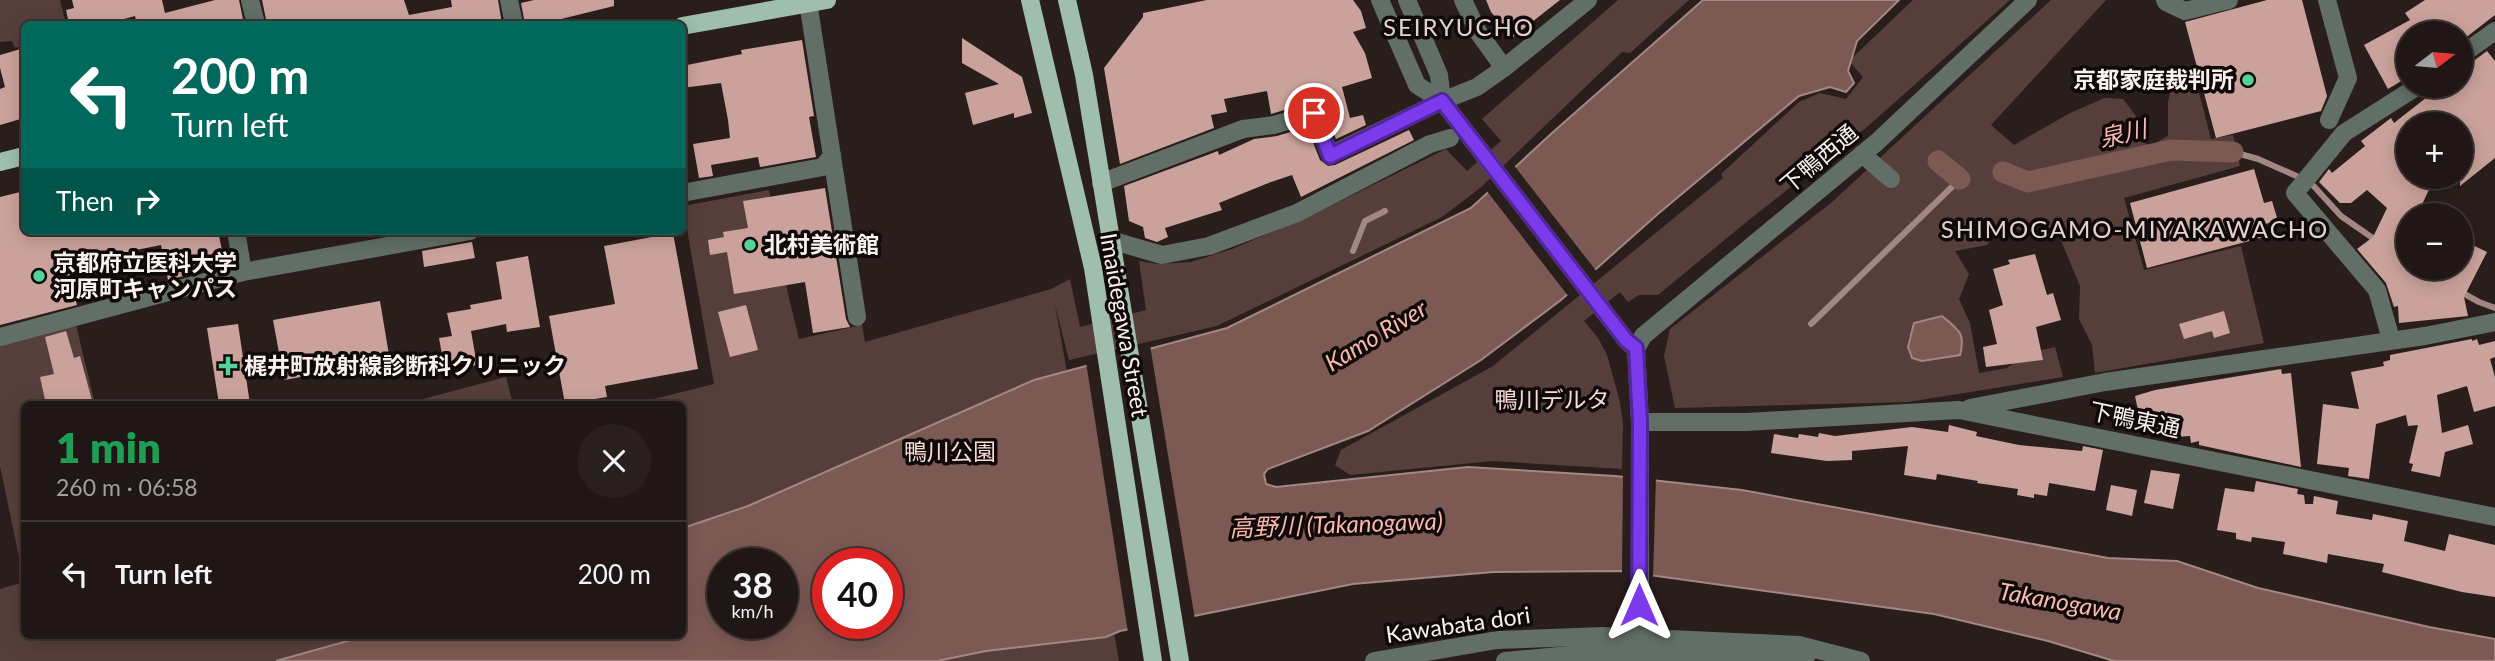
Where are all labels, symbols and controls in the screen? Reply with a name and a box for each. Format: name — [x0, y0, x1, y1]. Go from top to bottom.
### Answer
district label: SEIRYUCHO — [1383, 12, 1535, 41]
north arrow — [2396, 21, 2473, 98]
map controls — [2396, 21, 2473, 280]
text: 200 m — [171, 46, 309, 104]
icon: left — [56, 49, 147, 140]
place label: 京都家庭裁判所 — [2073, 65, 2234, 93]
marker: 京都家庭裁判所 — [2240, 72, 2256, 88]
pin — [1284, 83, 1344, 143]
icon: arrive — [1295, 94, 1333, 132]
text: Turn left — [171, 105, 288, 144]
water label: 泉川 — [2096, 112, 2152, 152]
button: + — [2396, 112, 2473, 189]
street label: 下鴨西通 — [1774, 118, 1863, 199]
icon: right — [128, 182, 166, 220]
text: Then — [56, 185, 114, 217]
button: − — [2396, 203, 2473, 280]
district label: SHIMOGAMO-MIYAKAWACHO — [1941, 214, 2329, 243]
place label: 北村美術館 — [764, 230, 879, 258]
street label: Imaidegawa Street — [1095, 231, 1155, 420]
marker: 北村美術館 — [742, 237, 758, 253]
place label: 京都府立医科大学 河原町キャンパス — [53, 248, 237, 302]
marker: 京都府立医科大学 河原町キャンパス — [31, 268, 47, 284]
water label: Kamo River — [1319, 293, 1432, 376]
place label: 梶井町放射線診断科クリニック — [244, 351, 566, 379]
marker: 梶井町放射線診断科クリニック — [218, 356, 238, 376]
park label: 鴨川デルタ — [1495, 385, 1610, 413]
street label: 下鴨東通 — [2087, 396, 2183, 442]
text: 1 min — [56, 422, 161, 472]
button: close — [577, 424, 651, 498]
park label: 鴨川公園 — [904, 437, 996, 465]
text: 260 m · 06:58 — [56, 473, 198, 501]
water label: 高野川 (Takanogawa) — [1229, 505, 1443, 542]
speed limit sign: 40 — [812, 548, 903, 639]
icon: left — [56, 555, 94, 593]
text: Turn left — [115, 558, 212, 590]
text: 200 m — [578, 558, 651, 590]
text: 38 — [732, 563, 773, 605]
position arrow — [1602, 568, 1676, 642]
water label: Takanogawa — [1997, 575, 2124, 626]
text: km/h — [731, 600, 774, 622]
street label: Kawabata dori — [1384, 600, 1532, 648]

